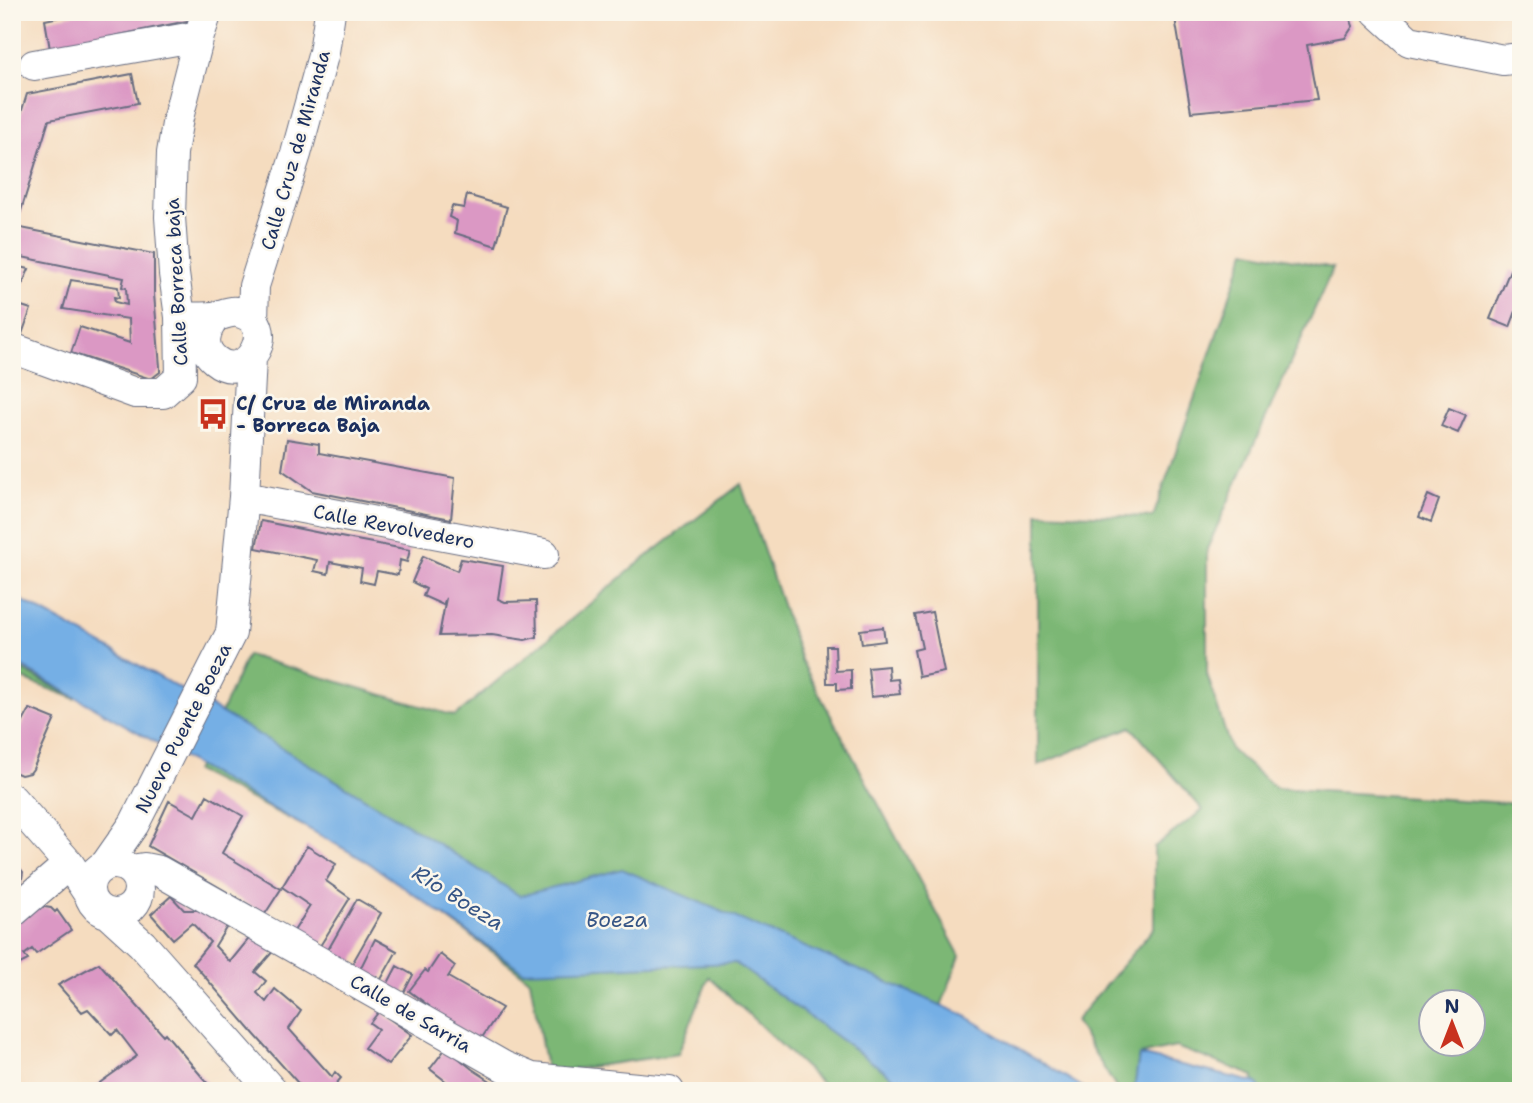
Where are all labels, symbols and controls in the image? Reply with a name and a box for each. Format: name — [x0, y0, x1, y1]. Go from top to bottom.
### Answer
street label: Calle Cruz de Miranda — [255, 47, 336, 253]
street label: Calle Borreca baja — [160, 197, 193, 366]
place label: C/ Cruz de Miranda - Borreca Baja — [236, 391, 430, 438]
bus stop icon: C/ Cruz de Miranda - Borreca Baja — [196, 397, 230, 431]
street label: Calle Revolvedero — [311, 499, 477, 554]
street label: Nuevo Puente Boeza — [130, 639, 237, 818]
water label: Río Boeza — [407, 859, 509, 937]
water label: Boeza — [586, 906, 648, 934]
street label: Calle de Sarria — [346, 969, 476, 1058]
north arrow — [1418, 988, 1488, 1058]
text: N — [1444, 994, 1460, 1019]

